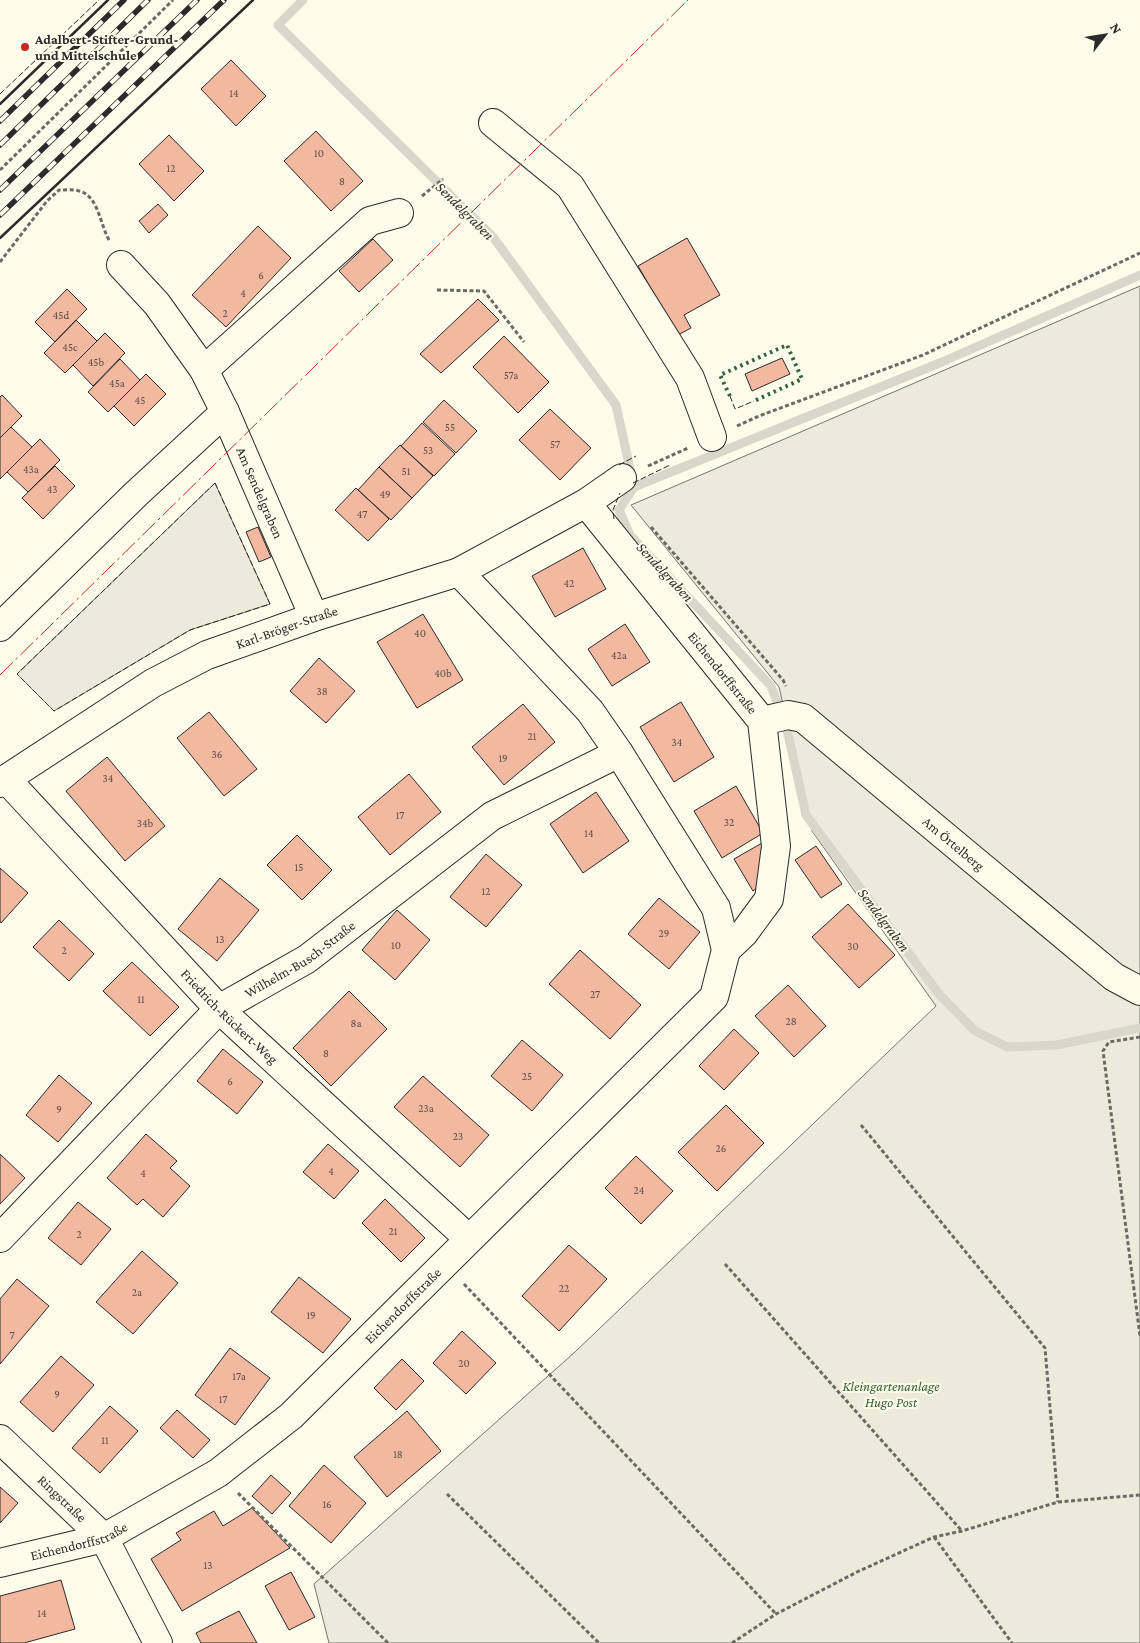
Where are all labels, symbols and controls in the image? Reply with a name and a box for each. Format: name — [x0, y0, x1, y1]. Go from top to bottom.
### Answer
north arrow — [1080, 10, 1130, 60]
text: N — [1107, 20, 1126, 37]
place label: Adalbert-Stifter-Grund- und Mittelschule — [34, 31, 179, 63]
marker: Adalbert-Stifter-Grund- und Mittelschule — [19, 41, 31, 53]
house number: 14 — [229, 87, 239, 99]
house number: 10 — [314, 147, 324, 159]
house number: 12 — [167, 162, 175, 174]
house number: 8 — [339, 175, 345, 187]
water label: Sendelgraben — [432, 179, 498, 244]
house number: 6 — [258, 269, 264, 281]
house number: 4 — [240, 287, 246, 299]
house number: 2 — [222, 307, 228, 319]
house number: 45d — [53, 309, 69, 321]
house number: 45c — [62, 341, 78, 353]
house number: 45b — [88, 356, 105, 368]
house number: 57a — [504, 369, 518, 381]
house number: 45a — [109, 377, 125, 389]
house number: 45 — [135, 394, 145, 406]
house number: 55 — [445, 421, 455, 433]
house number: 57 — [550, 438, 560, 450]
street label: Am Sendelgraben — [233, 444, 287, 541]
house number: 53 — [423, 444, 433, 456]
house number: 43a — [23, 463, 39, 475]
house number: 51 — [402, 465, 411, 477]
house number: 43 — [47, 483, 57, 495]
house number: 49 — [379, 488, 391, 500]
house number: 47 — [357, 508, 367, 520]
water label: Sendelgraben — [633, 539, 697, 606]
house number: 42 — [564, 577, 574, 589]
street label: Karl-Bröger-Straße — [234, 602, 339, 652]
house number: 40 — [414, 627, 426, 639]
street label: Eichendorffstraße — [685, 628, 761, 717]
house number: 42a — [611, 649, 627, 661]
house number: 40b — [434, 667, 452, 679]
house number: 38 — [316, 685, 328, 697]
house number: 21 — [528, 730, 537, 742]
house number: 34 — [672, 736, 683, 748]
house number: 36 — [212, 748, 222, 760]
house number: 19 — [498, 752, 508, 764]
house number: 34 — [103, 772, 114, 784]
house number: 17 — [396, 809, 404, 821]
street label: Am Örtelberg — [919, 813, 988, 874]
house number: 32 — [724, 816, 734, 828]
house number: 34b — [137, 817, 154, 829]
house number: 14 — [584, 827, 594, 839]
house number: 15 — [295, 861, 303, 873]
house number: 12 — [482, 885, 490, 897]
water label: Sendelgraben — [854, 885, 913, 956]
street label: Wilhelm-Busch-Straße — [242, 917, 358, 1001]
house number: 29 — [659, 927, 669, 939]
house number: 13 — [216, 933, 224, 945]
house number: 10 — [391, 939, 401, 951]
house number: 30 — [847, 940, 859, 952]
house number: 2 — [61, 944, 67, 956]
street label: Friedrich-Rückert-Weg — [178, 965, 281, 1067]
house number: 27 — [590, 988, 600, 1000]
house number: 11 — [137, 993, 145, 1005]
house number: 28 — [785, 1015, 797, 1027]
house number: 8a — [350, 1017, 362, 1029]
house number: 8 — [323, 1047, 329, 1059]
house number: 25 — [522, 1070, 532, 1082]
house number: 6 — [227, 1075, 233, 1087]
house number: 23a — [418, 1102, 434, 1114]
house number: 9 — [56, 1103, 62, 1115]
house number: 23 — [453, 1130, 463, 1142]
house number: 26 — [716, 1142, 726, 1154]
house number: 4 — [328, 1165, 334, 1177]
house number: 4 — [140, 1167, 146, 1179]
house number: 24 — [634, 1184, 645, 1196]
house number: 21 — [389, 1225, 398, 1237]
house number: 2 — [76, 1228, 82, 1240]
street label: Eichendorffstraße — [361, 1264, 444, 1347]
house number: 22 — [559, 1282, 569, 1294]
house number: 2a — [132, 1286, 142, 1298]
house number: 19 — [306, 1309, 316, 1321]
house number: 7 — [9, 1329, 15, 1341]
house number: 20 — [458, 1357, 470, 1369]
house number: 17a — [232, 1370, 246, 1382]
park label: Kleingartenanlage Hugo Post — [843, 1378, 940, 1410]
house number: 9 — [54, 1388, 60, 1400]
house number: 17 — [219, 1393, 227, 1405]
house number: 11 — [101, 1434, 109, 1446]
house number: 18 — [393, 1448, 403, 1460]
street label: Ringstraße — [35, 1471, 90, 1525]
house number: 16 — [322, 1498, 332, 1510]
street label: Eichendorffstraße — [29, 1518, 130, 1563]
house number: 13 — [204, 1559, 212, 1571]
house number: 14 — [37, 1607, 47, 1619]

